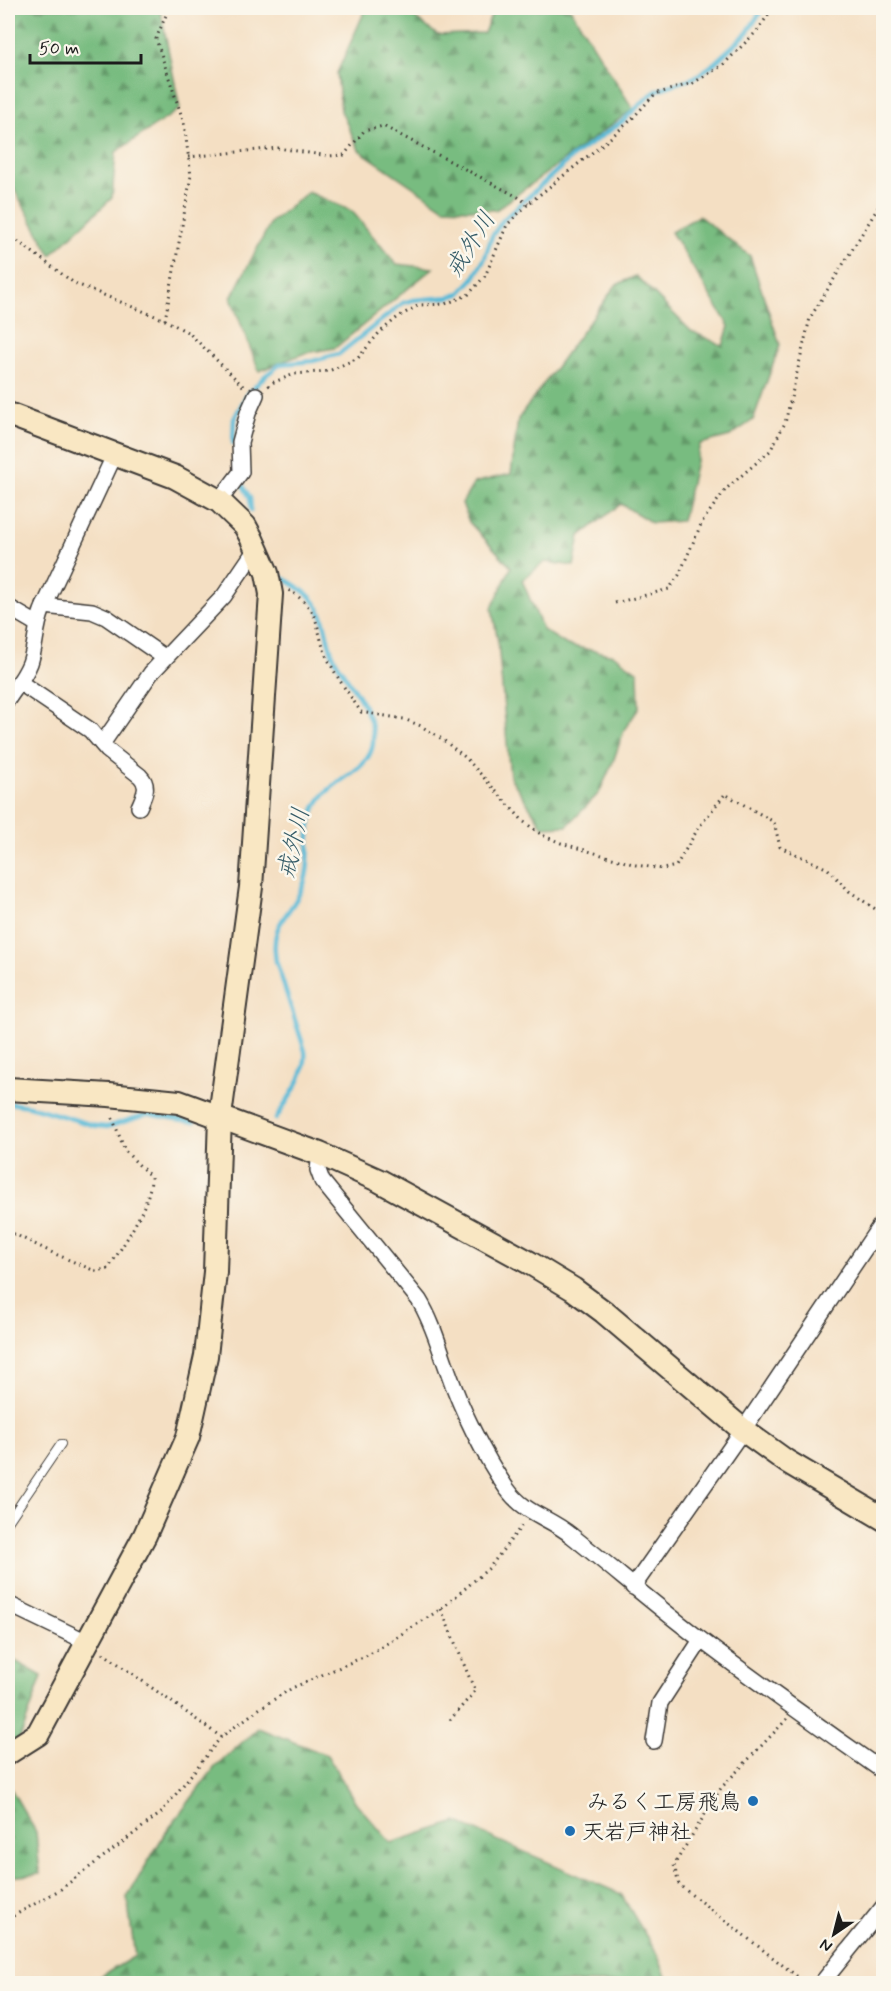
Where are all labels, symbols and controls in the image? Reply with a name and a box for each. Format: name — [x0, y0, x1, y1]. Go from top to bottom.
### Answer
scale bar — [30, 27, 141, 65]
text: 50 m — [39, 37, 79, 61]
water label: 戒外川 — [439, 206, 503, 284]
water label: 戒外川 — [271, 805, 318, 882]
place label: みるく工房飛鳥 — [587, 1789, 741, 1817]
marker: みるく工房飛鳥 — [746, 1794, 760, 1808]
place label: 天岩戸神社 — [582, 1819, 692, 1847]
marker: 天岩戸神社 — [563, 1824, 577, 1838]
north arrow — [804, 1904, 864, 1964]
text: N — [816, 1933, 837, 1957]

